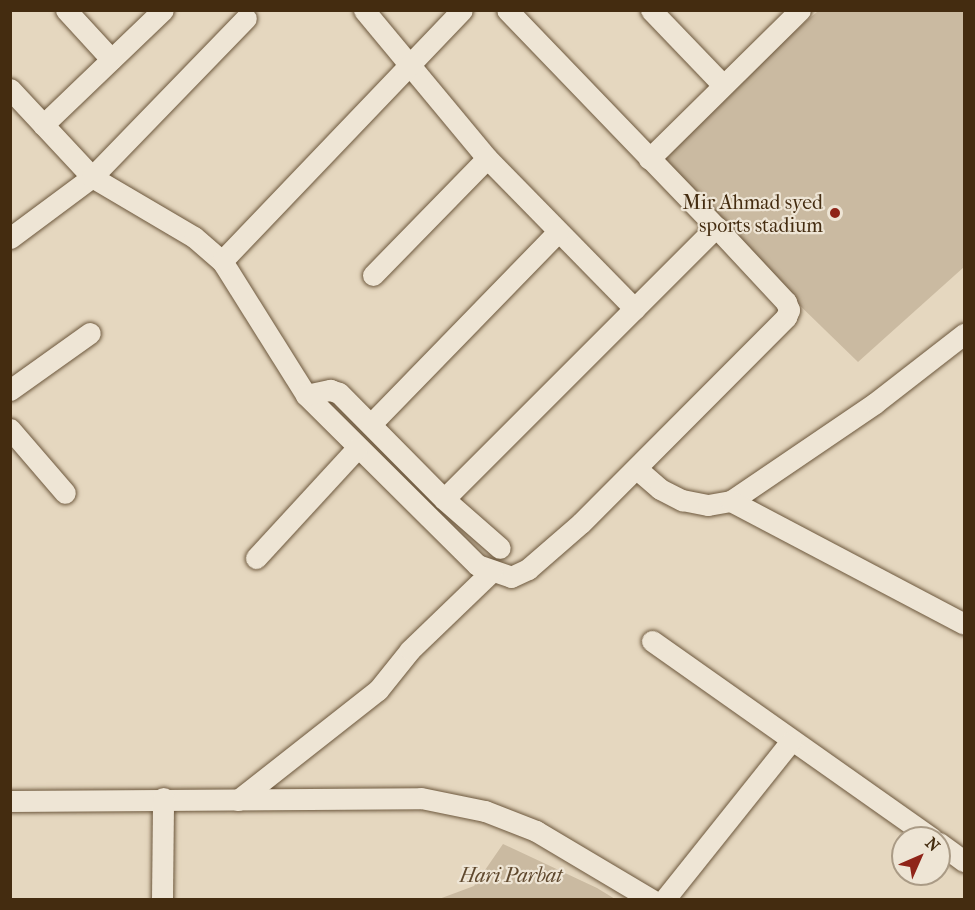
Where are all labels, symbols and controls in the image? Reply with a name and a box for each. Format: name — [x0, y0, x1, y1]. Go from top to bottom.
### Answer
place label: Mir Ahmad syed sports stadium — [682, 190, 823, 237]
marker: Mir Ahmad syed sports stadium — [828, 206, 842, 220]
north arrow — [891, 826, 951, 886]
text: N — [922, 833, 944, 855]
park label: Hari Parbat — [460, 863, 562, 887]

